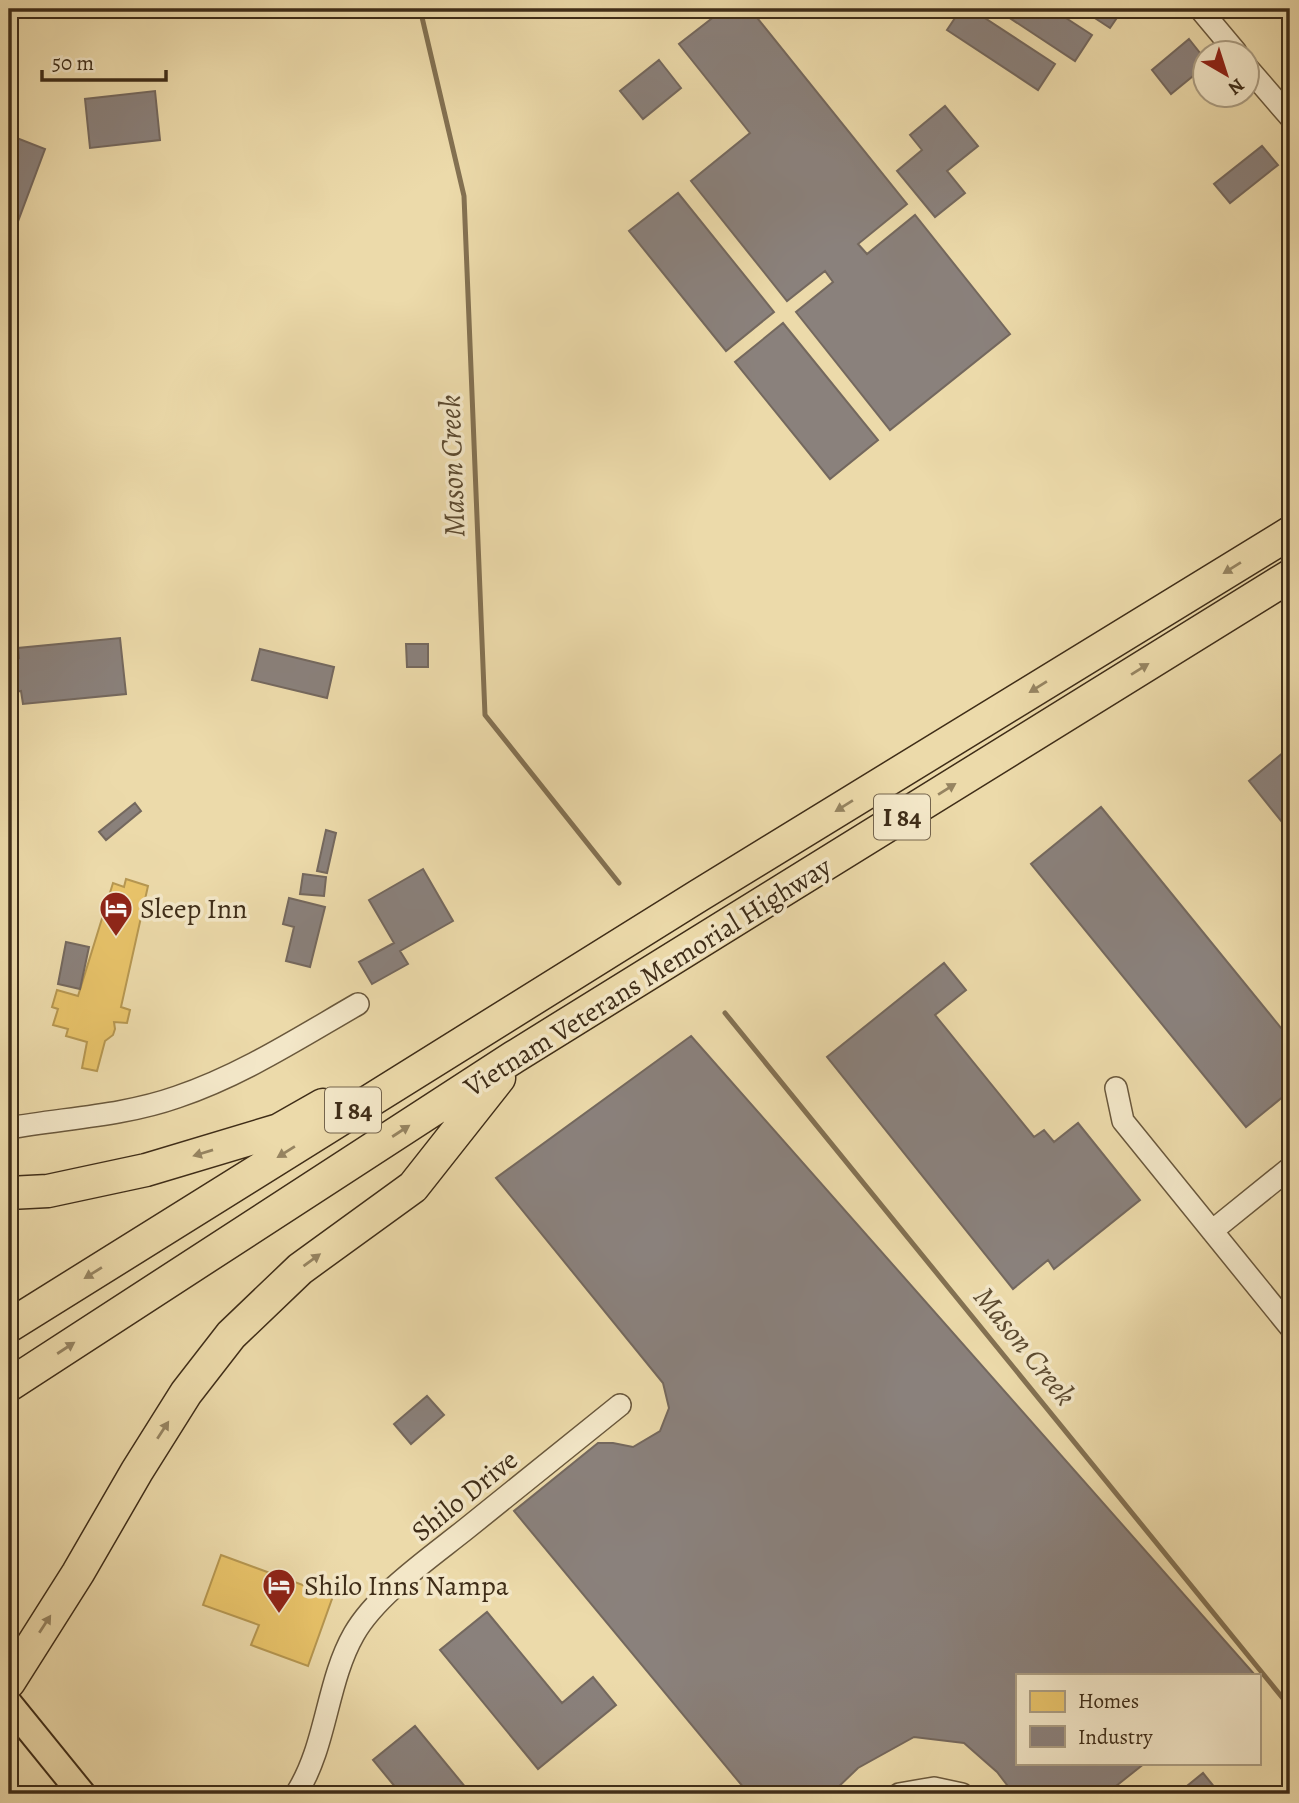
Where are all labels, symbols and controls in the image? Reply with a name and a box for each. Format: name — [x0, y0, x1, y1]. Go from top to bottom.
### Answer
scale bar — [42, 38, 166, 82]
north arrow — [1190, 38, 1260, 108]
text: 50 m — [52, 49, 94, 77]
text: N — [1222, 72, 1250, 101]
water label: Mason Creek — [430, 394, 474, 538]
one-way arrow — [1223, 562, 1242, 575]
one-way arrow — [1131, 662, 1150, 675]
one-way arrow — [1029, 681, 1048, 694]
one-way arrow — [938, 782, 957, 795]
road number: I 84 — [874, 794, 930, 839]
one-way arrow — [835, 800, 854, 813]
street label: Vietnam Veterans Memorial Highway — [456, 848, 839, 1106]
hotel icon: Sleep Inn — [97, 889, 135, 938]
place label: Sleep Inn — [140, 890, 247, 928]
road number: I 84 — [325, 1088, 381, 1133]
one-way arrow — [391, 1125, 410, 1138]
one-way arrow — [276, 1146, 295, 1158]
one-way arrow — [193, 1148, 214, 1158]
one-way arrow — [303, 1253, 322, 1267]
one-way arrow — [83, 1267, 103, 1280]
water label: Mason Creek — [965, 1278, 1085, 1414]
one-way arrow — [56, 1342, 76, 1355]
one-way arrow — [156, 1420, 169, 1439]
street label: Shilo Drive — [403, 1441, 526, 1550]
hotel icon: Shilo Inns Nampa — [260, 1566, 298, 1615]
place label: Shilo Inns Nampa — [304, 1567, 509, 1605]
one-way arrow — [39, 1615, 52, 1634]
legend — [1016, 1674, 1260, 1764]
text: Homes — [1078, 1687, 1139, 1715]
text: Industry — [1078, 1723, 1153, 1751]

